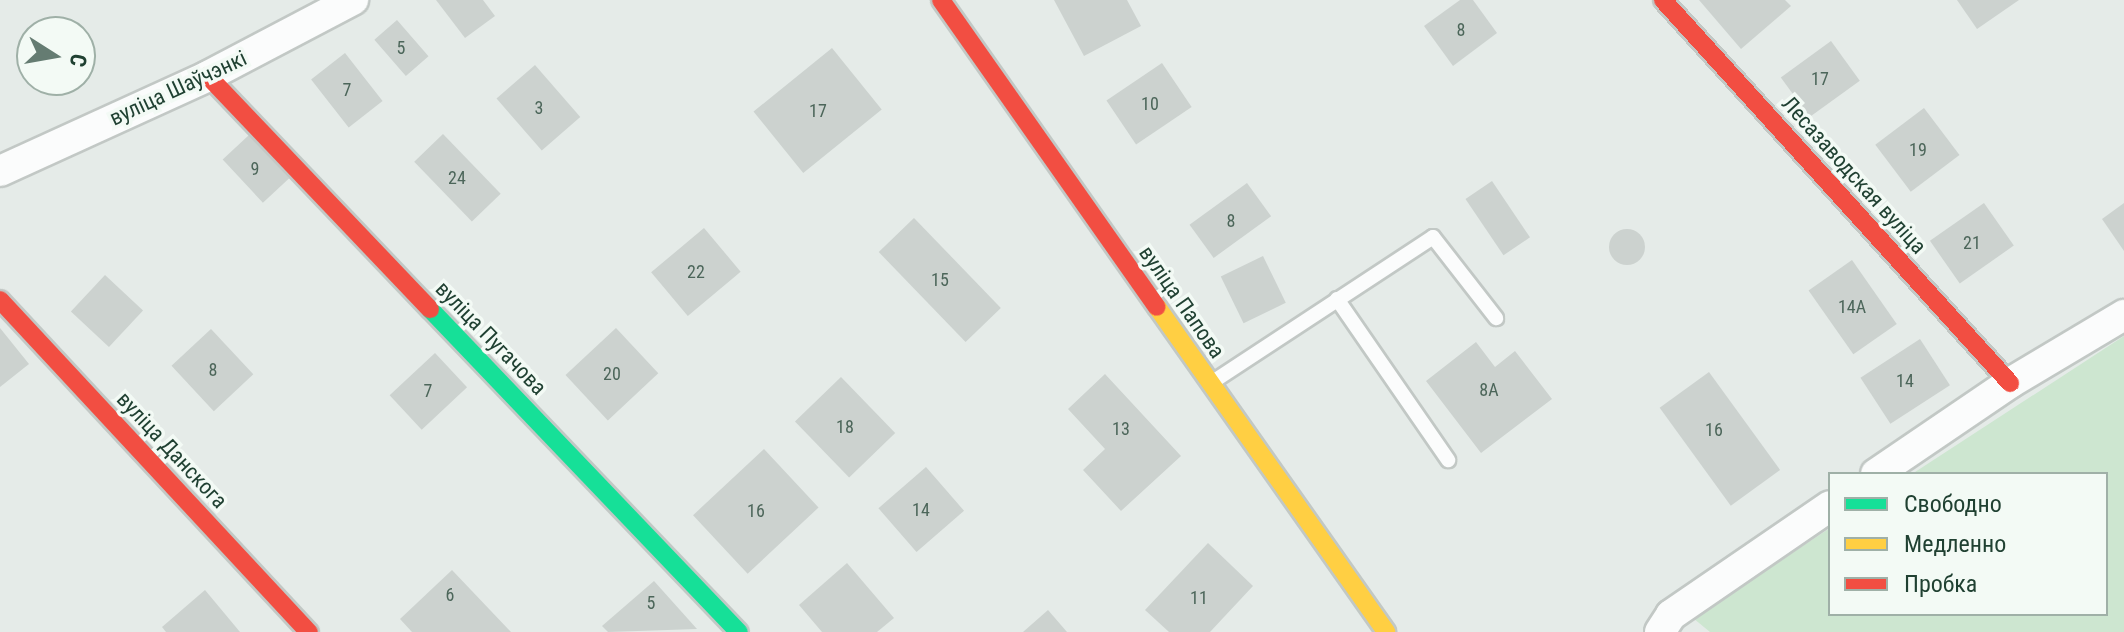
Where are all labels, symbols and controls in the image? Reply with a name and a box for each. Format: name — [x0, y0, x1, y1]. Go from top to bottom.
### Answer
north arrow — [16, 16, 96, 96]
house number: 8 — [1457, 19, 1465, 41]
house number: 5 — [397, 37, 405, 59]
street label: вуліца Шаўчэнкі — [105, 45, 251, 131]
text: С — [65, 52, 92, 69]
house number: 17 — [1811, 68, 1829, 90]
house number: 7 — [343, 79, 351, 101]
street label: Лесазаводская вуліца — [1776, 91, 1932, 259]
house number: 10 — [1141, 93, 1159, 115]
house number: 3 — [535, 97, 543, 119]
house number: 17 — [809, 100, 827, 122]
house number: 19 — [1909, 139, 1927, 161]
house number: 9 — [251, 158, 259, 180]
house number: 24 — [448, 167, 466, 189]
house number: 8 — [1227, 210, 1235, 232]
house number: 21 — [1963, 232, 1981, 254]
street label: вуліца Папова — [1134, 241, 1230, 363]
house number: 22 — [687, 261, 705, 283]
house number: 15 — [931, 269, 949, 291]
street label: вуліца Пугачова — [430, 276, 552, 400]
house number: 14А — [1838, 296, 1866, 318]
house number: 8 — [209, 359, 217, 381]
house number: 20 — [603, 363, 621, 385]
house number: 14 — [1896, 370, 1914, 392]
house number: 8А — [1479, 379, 1499, 401]
house number: 7 — [424, 380, 432, 402]
street label: вуліца Данскога — [111, 386, 233, 514]
house number: 18 — [836, 416, 854, 438]
house number: 13 — [1112, 418, 1130, 440]
house number: 16 — [1705, 419, 1723, 441]
legend — [1828, 472, 2108, 616]
text: Свободно — [1904, 490, 2002, 518]
house number: 14 — [912, 499, 930, 521]
house number: 16 — [747, 500, 765, 522]
text: Медленно — [1904, 530, 2006, 558]
text: Пробка — [1904, 570, 1977, 598]
house number: 6 — [446, 584, 454, 606]
house number: 11 — [1190, 587, 1208, 609]
house number: 5 — [647, 592, 655, 614]

